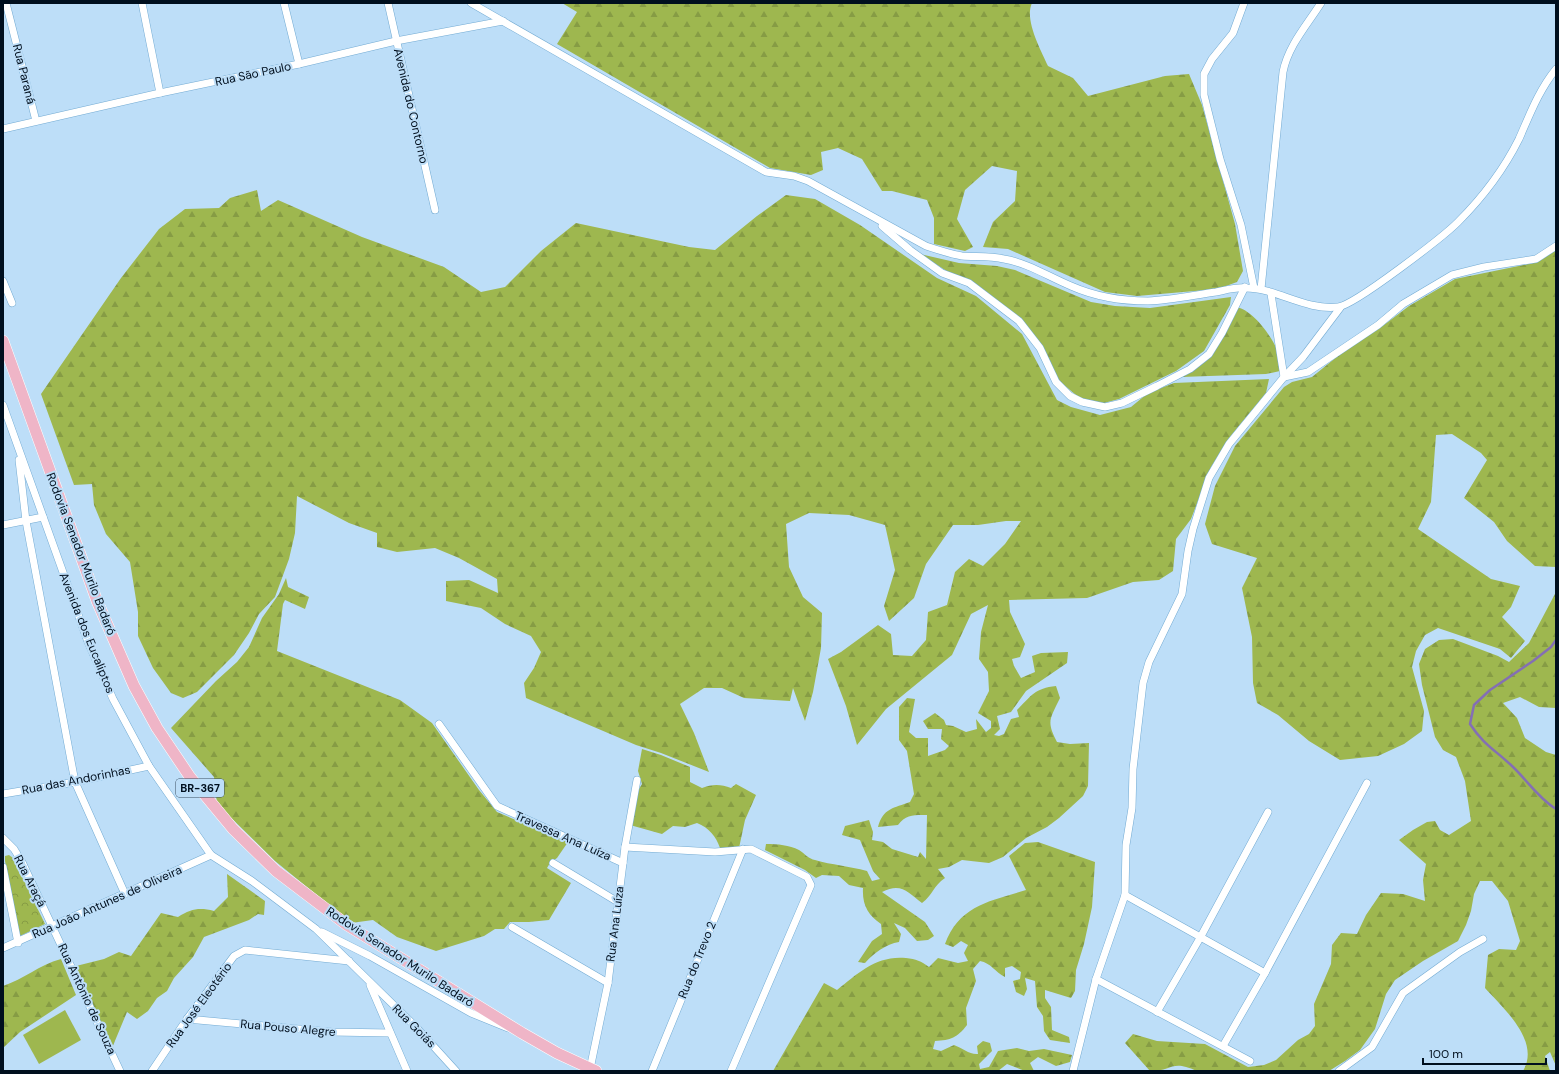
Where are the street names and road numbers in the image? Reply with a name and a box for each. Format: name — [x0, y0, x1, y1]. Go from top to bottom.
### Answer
street label: Rua Paraná — [9, 42, 39, 106]
street label: Avenida do Contorno — [390, 47, 432, 165]
street label: Rua São Paulo — [213, 58, 293, 90]
street label: Rodovia Senador Murilo Badaró — [43, 470, 119, 638]
street label: Avenida dos Eucaliptos — [55, 570, 119, 696]
street label: Rua das Andorinhas — [20, 762, 132, 798]
road number: BR-367 — [176, 779, 224, 797]
street label: Travessa Ana Luíza — [512, 808, 614, 864]
street label: Rua Araçá — [10, 852, 50, 910]
street label: Rua João Antunes de Oliveira — [30, 862, 184, 942]
street label: Rua Ana Luíza — [602, 885, 628, 963]
street label: Rodovia Senador Murilo Badaró — [323, 903, 477, 1011]
street label: Rua do Trevo 2 — [674, 919, 720, 1001]
street label: Rua Antônio de Souza — [54, 941, 120, 1057]
street label: Rua José Eleotério — [163, 959, 235, 1051]
street label: Rua Goiás — [389, 1001, 439, 1051]
street label: Rua Pouso Alegre — [240, 1016, 337, 1040]

